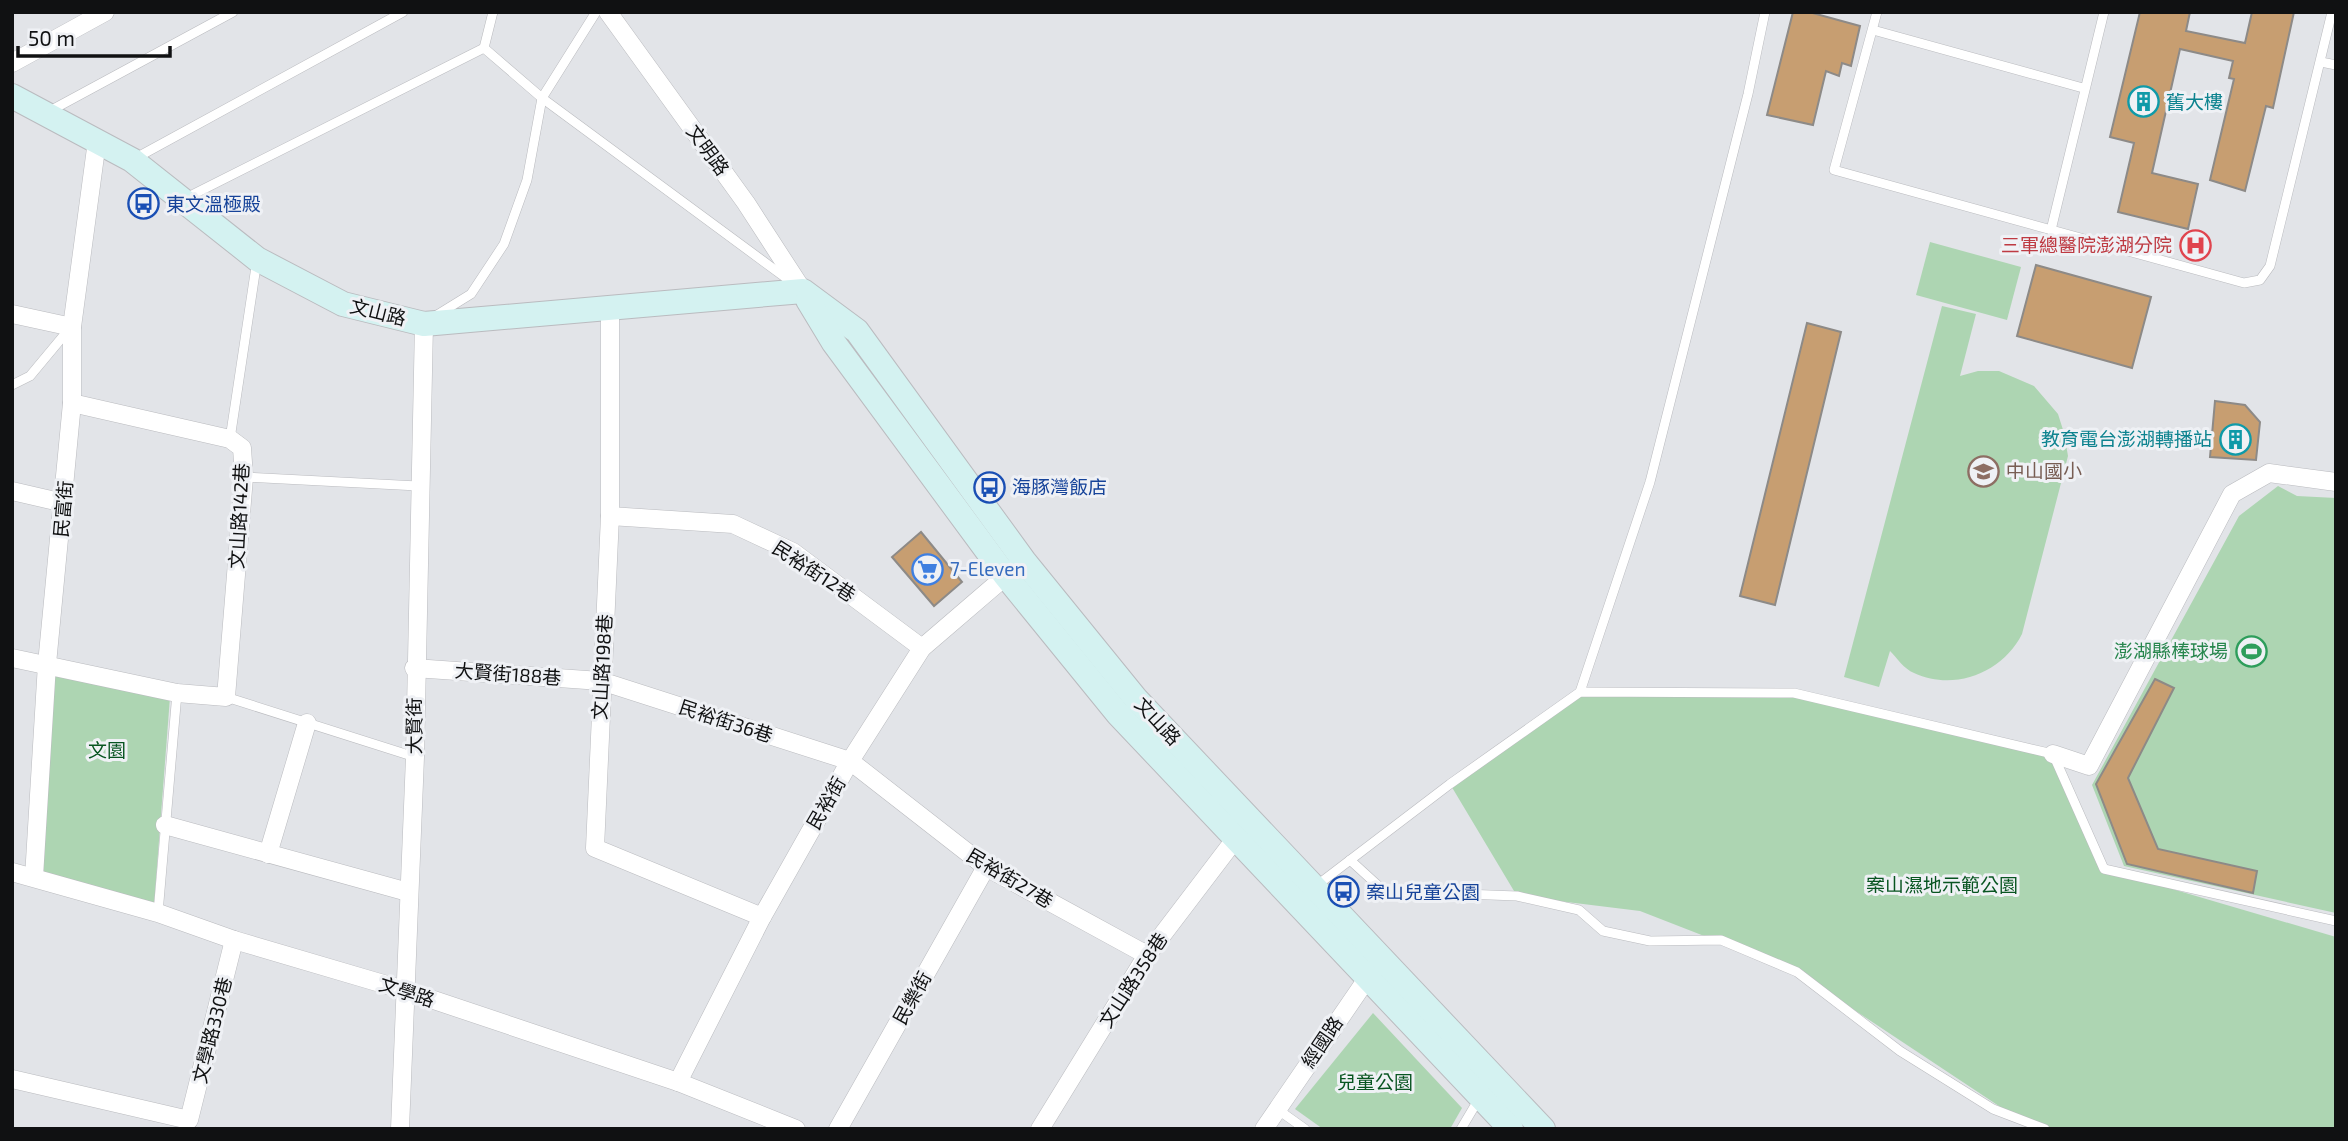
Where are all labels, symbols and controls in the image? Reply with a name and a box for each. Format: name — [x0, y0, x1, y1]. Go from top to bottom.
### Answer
scale bar — [18, 14, 170, 58]
text: 50 m — [28, 25, 75, 50]
building icon: 舊大樓 — [2126, 85, 2160, 119]
place label: 舊大樓 — [2166, 90, 2223, 113]
street label: 文明路 — [682, 120, 734, 180]
bus stop icon: 東文溫極殿 — [126, 187, 160, 221]
place label: 東文溫極殿 — [166, 192, 261, 215]
hospital icon: 三軍總醫院澎湖分院 — [2178, 228, 2212, 262]
place label: 三軍總醫院澎湖分院 — [2001, 233, 2172, 256]
street label: 文山路 — [348, 293, 409, 330]
building icon: 教育電台澎湖轉播站 — [2218, 422, 2252, 456]
place label: 教育電台澎湖轉播站 — [2041, 427, 2212, 450]
school or university icon: 中山國小 — [1966, 454, 2000, 488]
place label: 中山國小 — [2006, 459, 2082, 482]
street label: 文山路142巷 — [224, 462, 253, 569]
bus stop icon: 海豚灣飯店 — [972, 470, 1006, 504]
place label: 海豚灣飯店 — [1012, 475, 1107, 498]
street label: 民富街 — [49, 480, 76, 538]
street label: 民裕街12巷 — [768, 535, 860, 606]
supermarket icon: 7-Eleven — [910, 552, 944, 586]
place label: 7-Eleven — [950, 557, 1026, 580]
street label: 文山路198巷 — [587, 613, 616, 720]
sports icon: 澎湖縣棒球場 — [2234, 634, 2268, 668]
place label: 澎湖縣棒球場 — [2114, 639, 2228, 662]
street label: 大賢街188巷 — [454, 658, 562, 689]
street label: 文山路 — [1131, 692, 1186, 749]
street label: 民裕街36巷 — [676, 695, 776, 747]
street label: 大賢街 — [402, 697, 425, 755]
park label: 文園 — [88, 738, 126, 761]
street label: 民裕街 — [801, 772, 850, 833]
street label: 民裕街27巷 — [963, 843, 1058, 912]
park label: 案山濕地示範公園 — [1866, 873, 2018, 896]
bus stop icon: 案山兒童公園 — [1326, 875, 1360, 909]
place label: 案山兒童公園 — [1366, 880, 1480, 903]
street label: 文山路358巷 — [1093, 928, 1172, 1031]
street label: 民樂街 — [888, 967, 935, 1028]
street label: 文學路 — [376, 972, 438, 1011]
street label: 文學路330巷 — [187, 974, 236, 1085]
street label: 經國路 — [1296, 1012, 1347, 1072]
park label: 兒童公園 — [1337, 1070, 1413, 1093]

